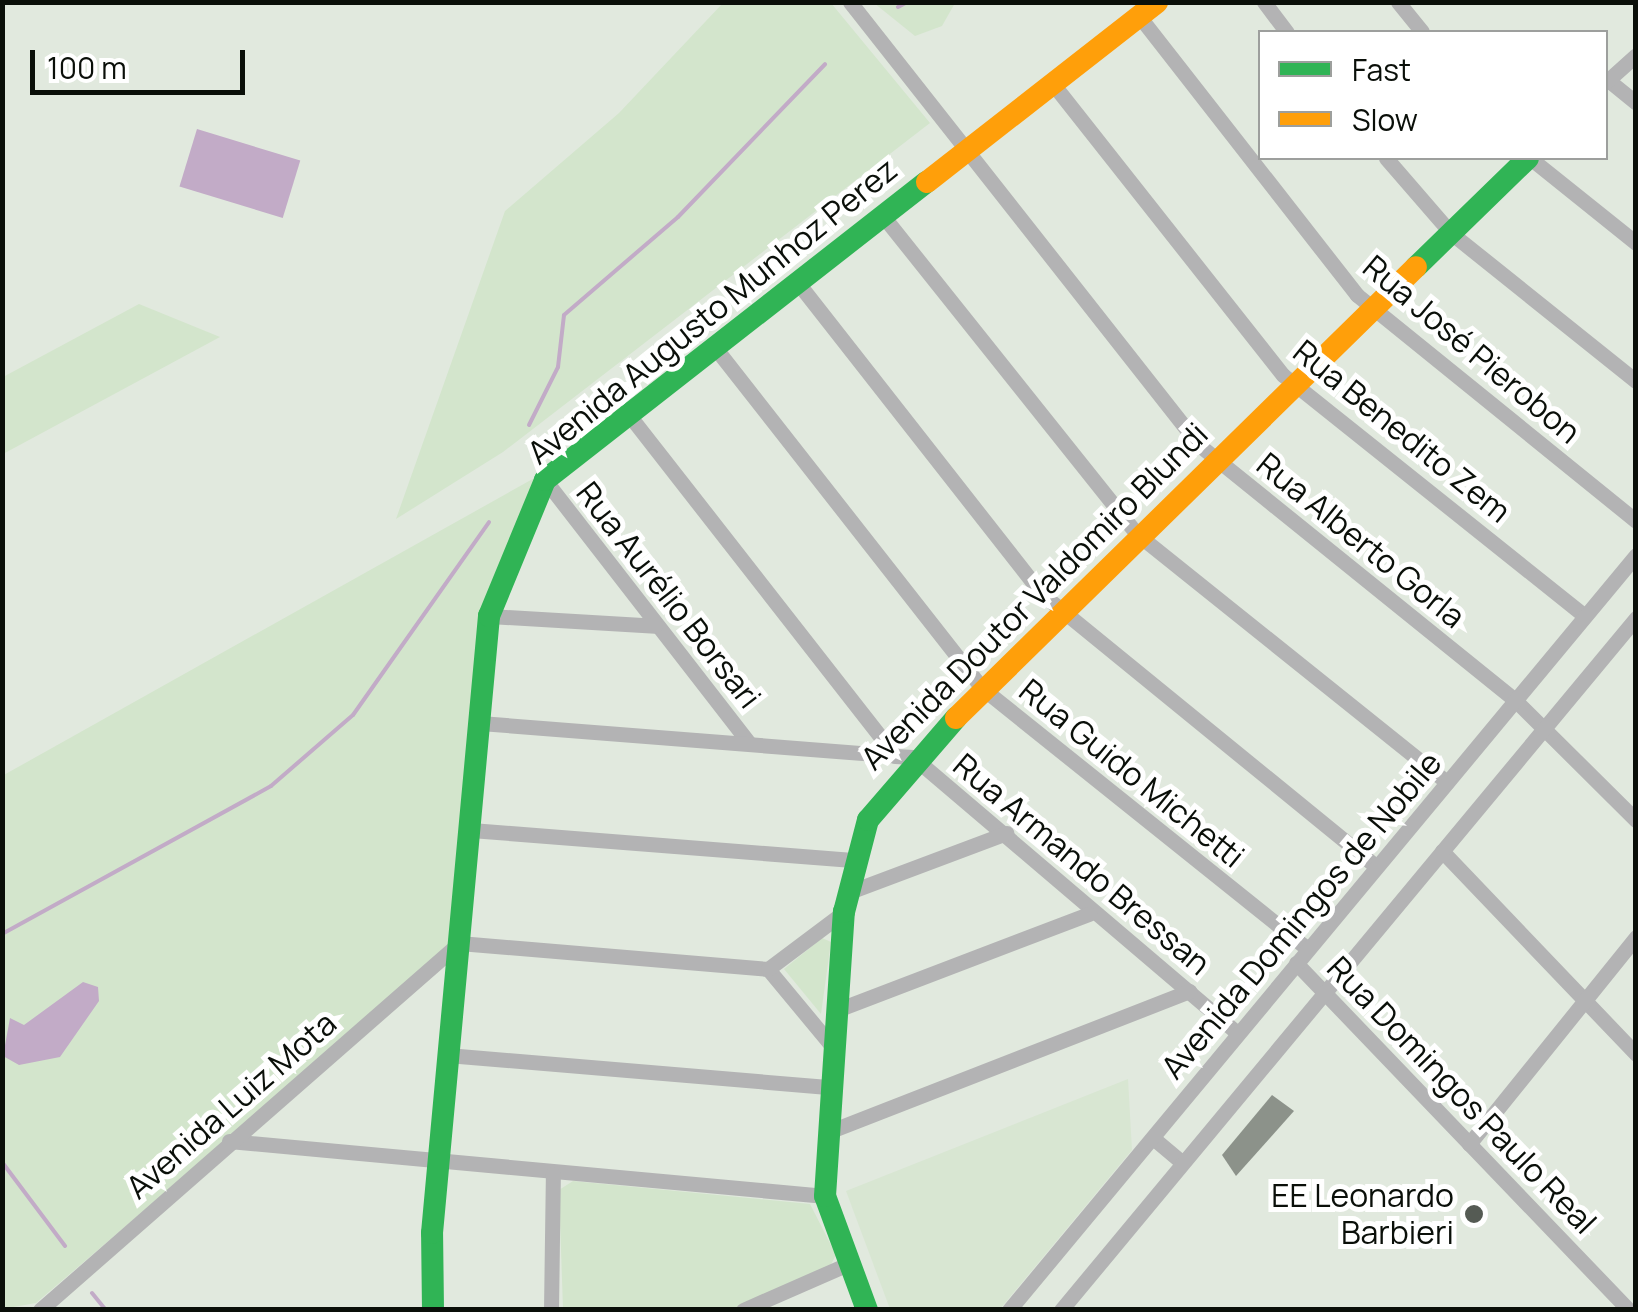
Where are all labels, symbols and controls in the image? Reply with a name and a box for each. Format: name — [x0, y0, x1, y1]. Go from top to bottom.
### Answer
scale bar — [35, 30, 250, 92]
legend — [1258, 30, 1608, 160]
text: 100 m — [47, 47, 127, 88]
text: Fast — [1352, 49, 1411, 90]
text: Slow — [1352, 99, 1418, 140]
street label: Avenida Augusto Munhoz Perez — [519, 150, 905, 472]
street label: Rua José Pierobon — [1356, 247, 1588, 451]
street label: Rua Benedito Zem — [1286, 332, 1518, 530]
street label: Avenida Doutor Valdomiro Blundi — [853, 415, 1215, 777]
street label: Rua Alberto Gorla — [1249, 445, 1473, 635]
street label: Rua Aurélio Borsari — [569, 474, 769, 716]
street label: Rua Guido Michetti — [1012, 671, 1252, 875]
street label: Avenida Domingos de Nobile — [1153, 744, 1449, 1086]
street label: Rua Armando Bressan — [946, 745, 1218, 983]
street label: Rua Domingos Paulo Real — [1320, 948, 1604, 1242]
street label: Avenida Luiz Mota — [118, 1004, 344, 1206]
place label: EE Leonardo Barbieri — [1271, 1177, 1454, 1252]
marker: EE Leonardo Barbieri — [1463, 1203, 1485, 1225]

